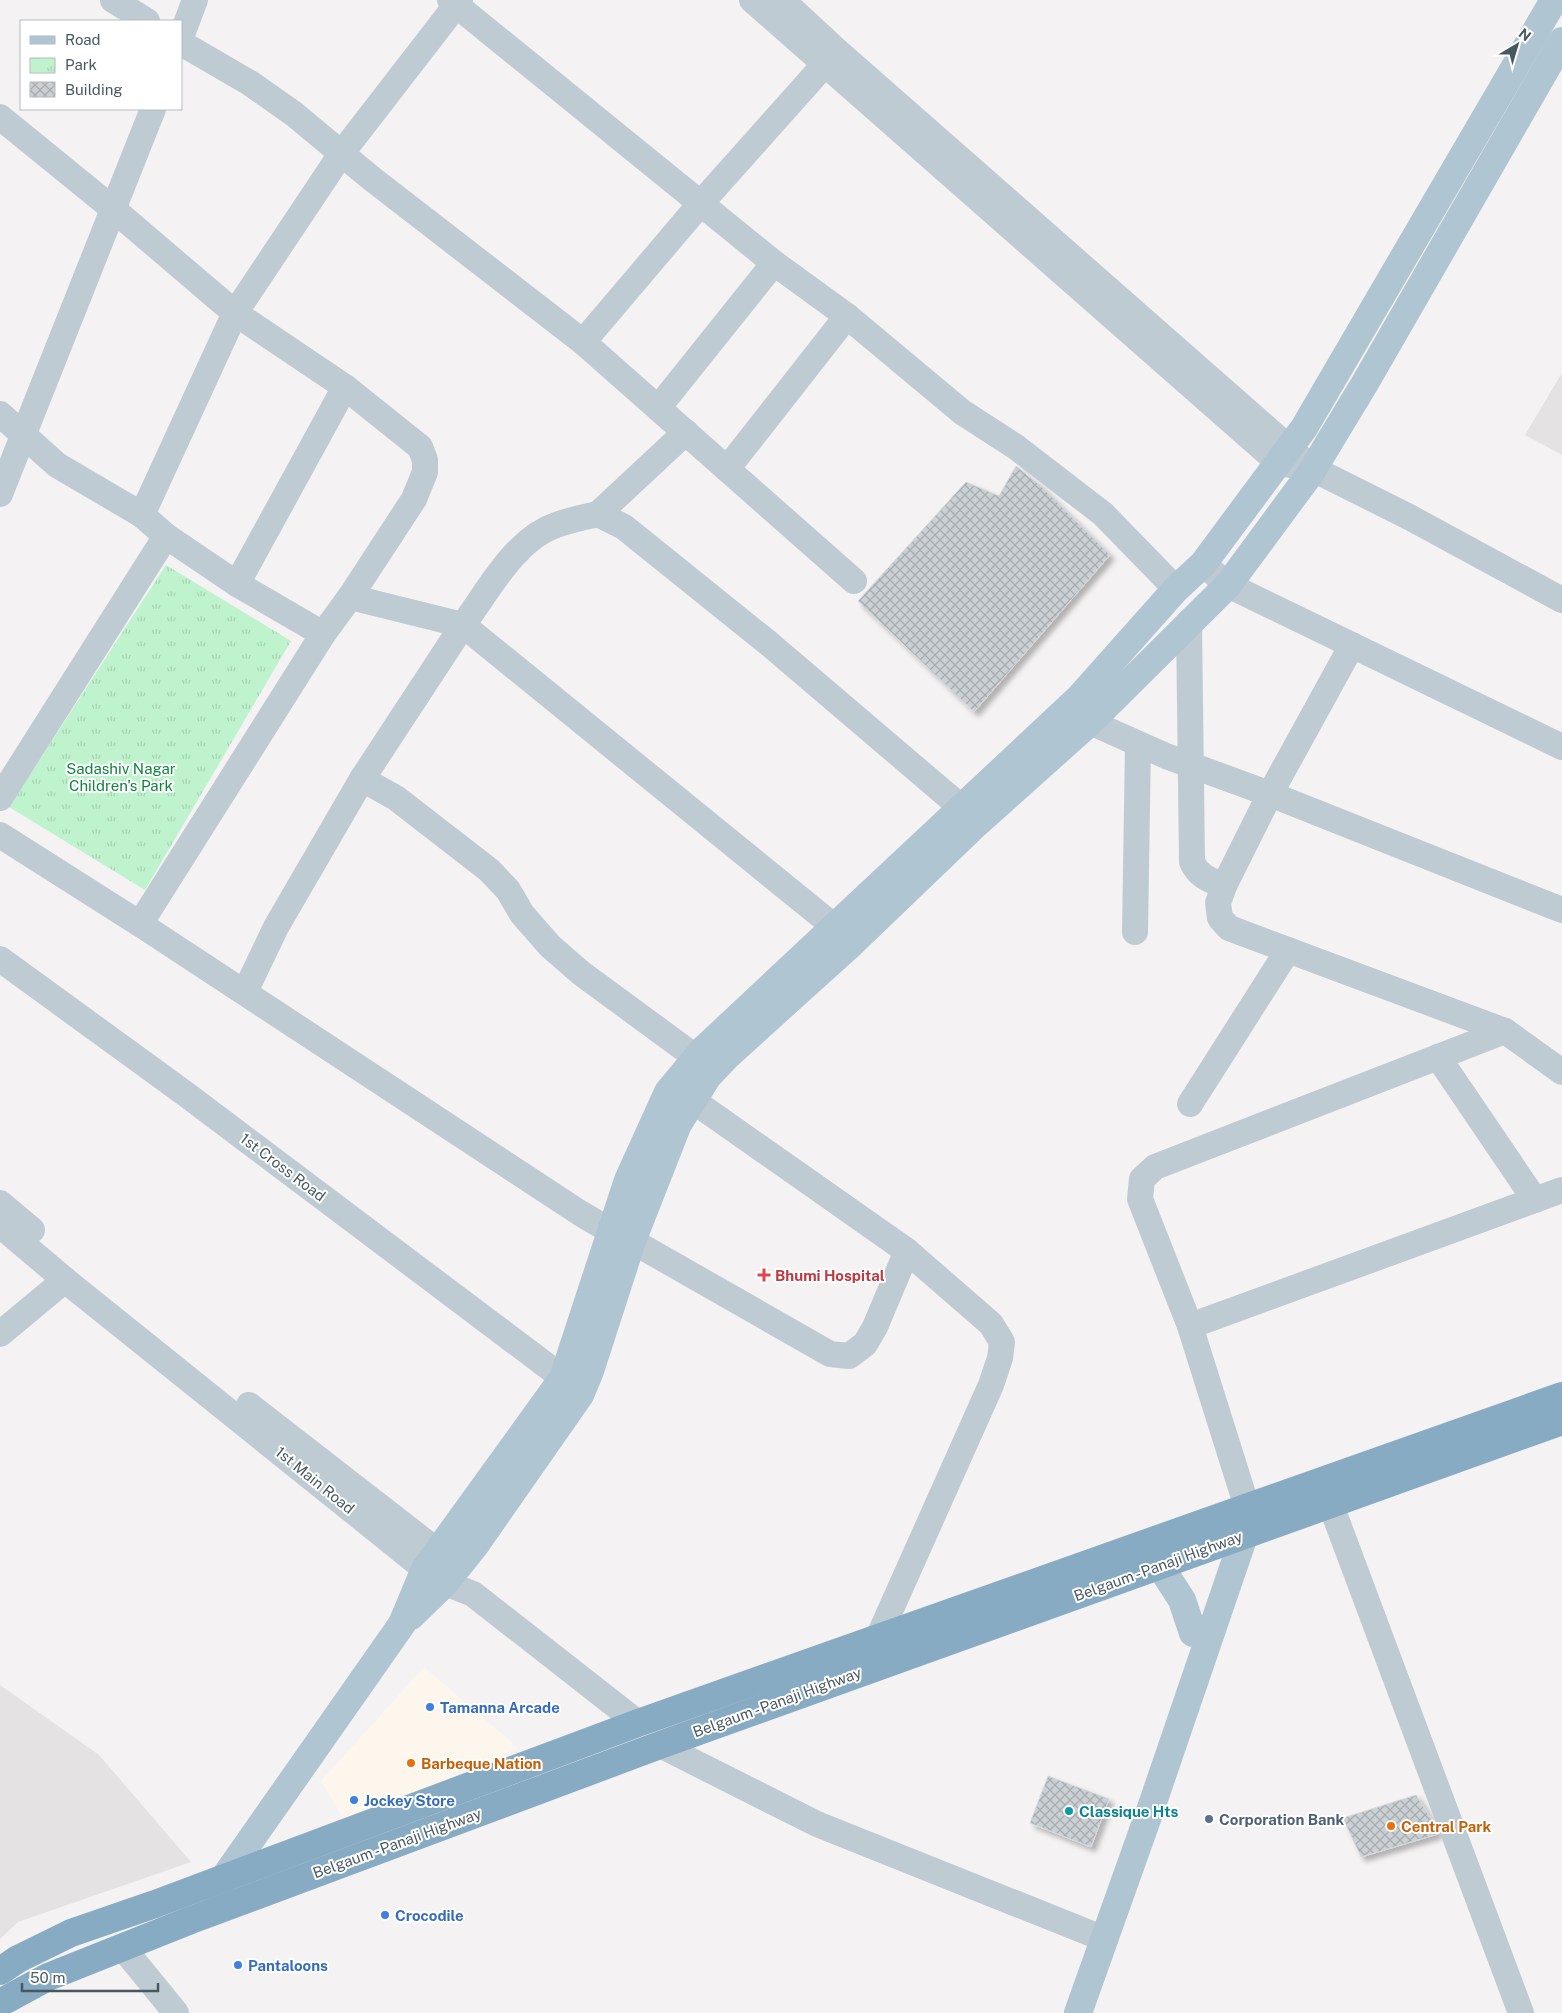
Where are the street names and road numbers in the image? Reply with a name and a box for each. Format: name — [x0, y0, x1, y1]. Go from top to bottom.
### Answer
street label: 1st Cross Road — [237, 1130, 329, 1204]
street label: 1st Main Road — [272, 1443, 358, 1517]
street label: Belgaum - Panaji Highway — [1072, 1528, 1244, 1604]
street label: Belgaum - Panaji Highway — [691, 1664, 863, 1740]
street label: Belgaum - Panaji Highway — [311, 1805, 483, 1881]

